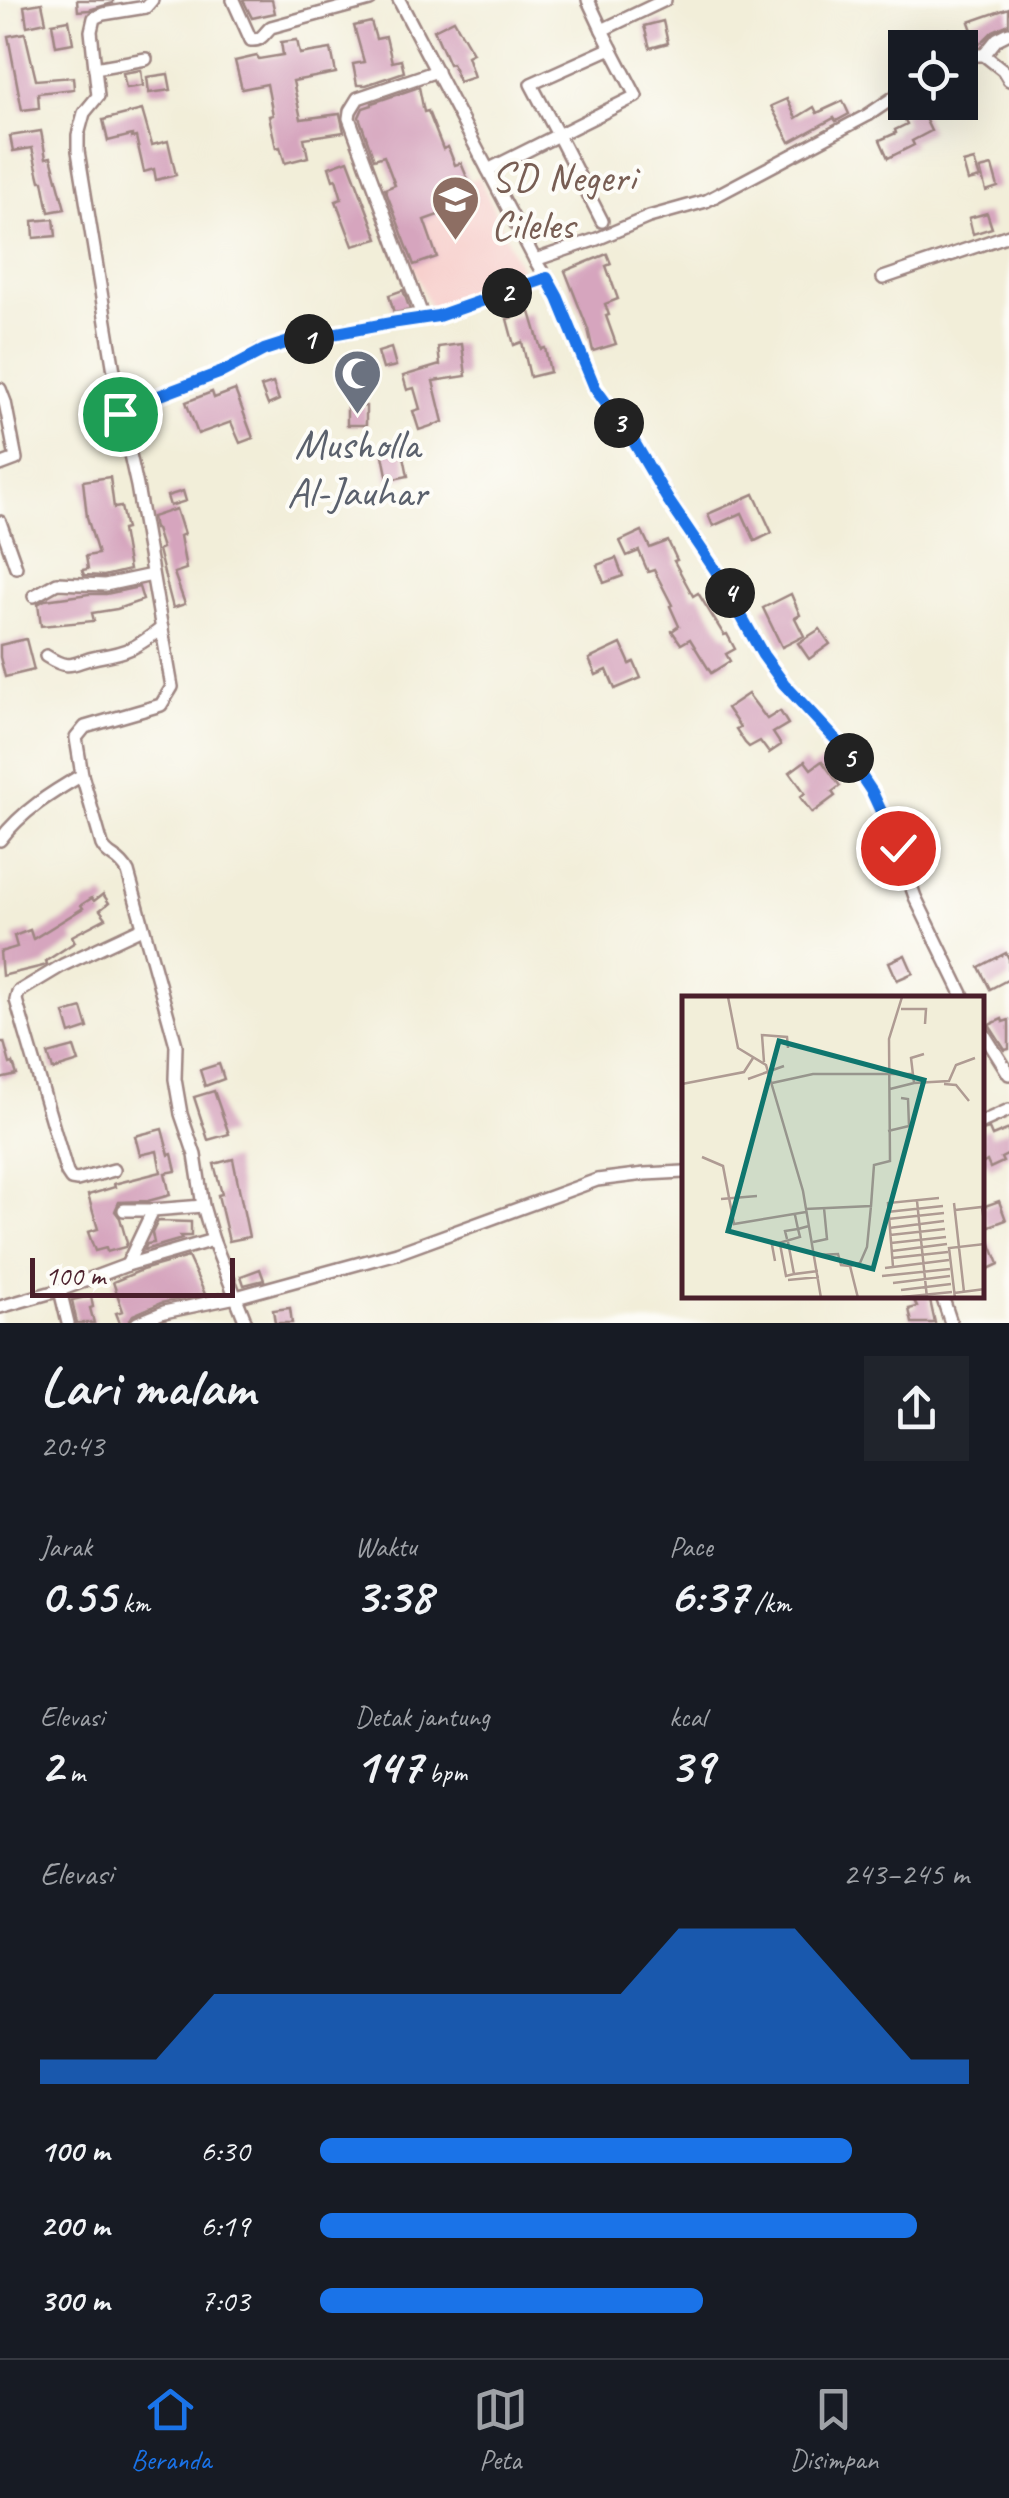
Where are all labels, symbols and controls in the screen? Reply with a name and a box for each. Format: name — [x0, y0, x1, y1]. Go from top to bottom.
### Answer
map controls — [888, 30, 978, 120]
button: locate — [888, 30, 978, 120]
place label: SD Negeri Cileles — [491, 151, 641, 252]
school or university icon: SD Negeri Cileles — [430, 174, 482, 242]
pin: 2 — [482, 268, 532, 318]
text: 2 — [501, 275, 513, 310]
pin: 1 — [284, 314, 334, 364]
text: 1 — [303, 321, 315, 356]
mosque icon: Musholla Al-Jauhar — [331, 348, 383, 416]
pin — [78, 372, 163, 457]
icon: arrive — [93, 387, 148, 442]
pin: 3 — [594, 398, 644, 448]
text: 3 — [613, 405, 625, 440]
place label: Musholla Al-Jauhar — [287, 418, 430, 519]
pin: 4 — [705, 568, 755, 618]
text: 4 — [724, 575, 736, 610]
pin: 5 — [824, 733, 874, 783]
text: 5 — [843, 740, 855, 775]
pin — [856, 806, 941, 891]
icon: check — [871, 821, 926, 876]
inset map — [682, 996, 984, 1298]
scale bar — [30, 1253, 235, 1298]
text: 100 m — [45, 1258, 105, 1293]
text: Lari malam — [40, 1352, 254, 1422]
button: share — [864, 1356, 969, 1461]
text: 20:43 — [40, 1425, 104, 1466]
text: Jarak — [40, 1529, 92, 1564]
text: Waktu — [355, 1529, 417, 1564]
text: Pace — [669, 1529, 712, 1564]
text: 0.55 — [40, 1564, 116, 1627]
text: 3:38 — [355, 1564, 432, 1627]
text: 6:37 — [669, 1564, 748, 1627]
text: km — [116, 1585, 150, 1620]
text: /km — [748, 1585, 791, 1620]
text: Elevasi — [40, 1699, 104, 1734]
text: Detak jantung — [355, 1699, 490, 1734]
text: kcal — [669, 1699, 706, 1734]
text: 2 — [40, 1734, 63, 1797]
text: 147 — [355, 1734, 422, 1797]
text: 39 — [669, 1734, 714, 1797]
text: m — [63, 1755, 85, 1790]
text: bpm — [422, 1755, 467, 1790]
text: Elevasi — [40, 1853, 113, 1894]
text: 243–245 m — [843, 1853, 969, 1894]
text: 100 m — [40, 2130, 109, 2171]
text: 6:30 — [200, 2130, 250, 2171]
text: 200 m — [40, 2205, 109, 2246]
text: 6:19 — [200, 2205, 250, 2246]
text: 300 m — [40, 2280, 109, 2321]
text: 7:03 — [200, 2280, 250, 2321]
tab: Beranda — [131, 2382, 211, 2477]
tab: Peta — [473, 2382, 528, 2477]
tab: Disimpan — [790, 2382, 878, 2477]

